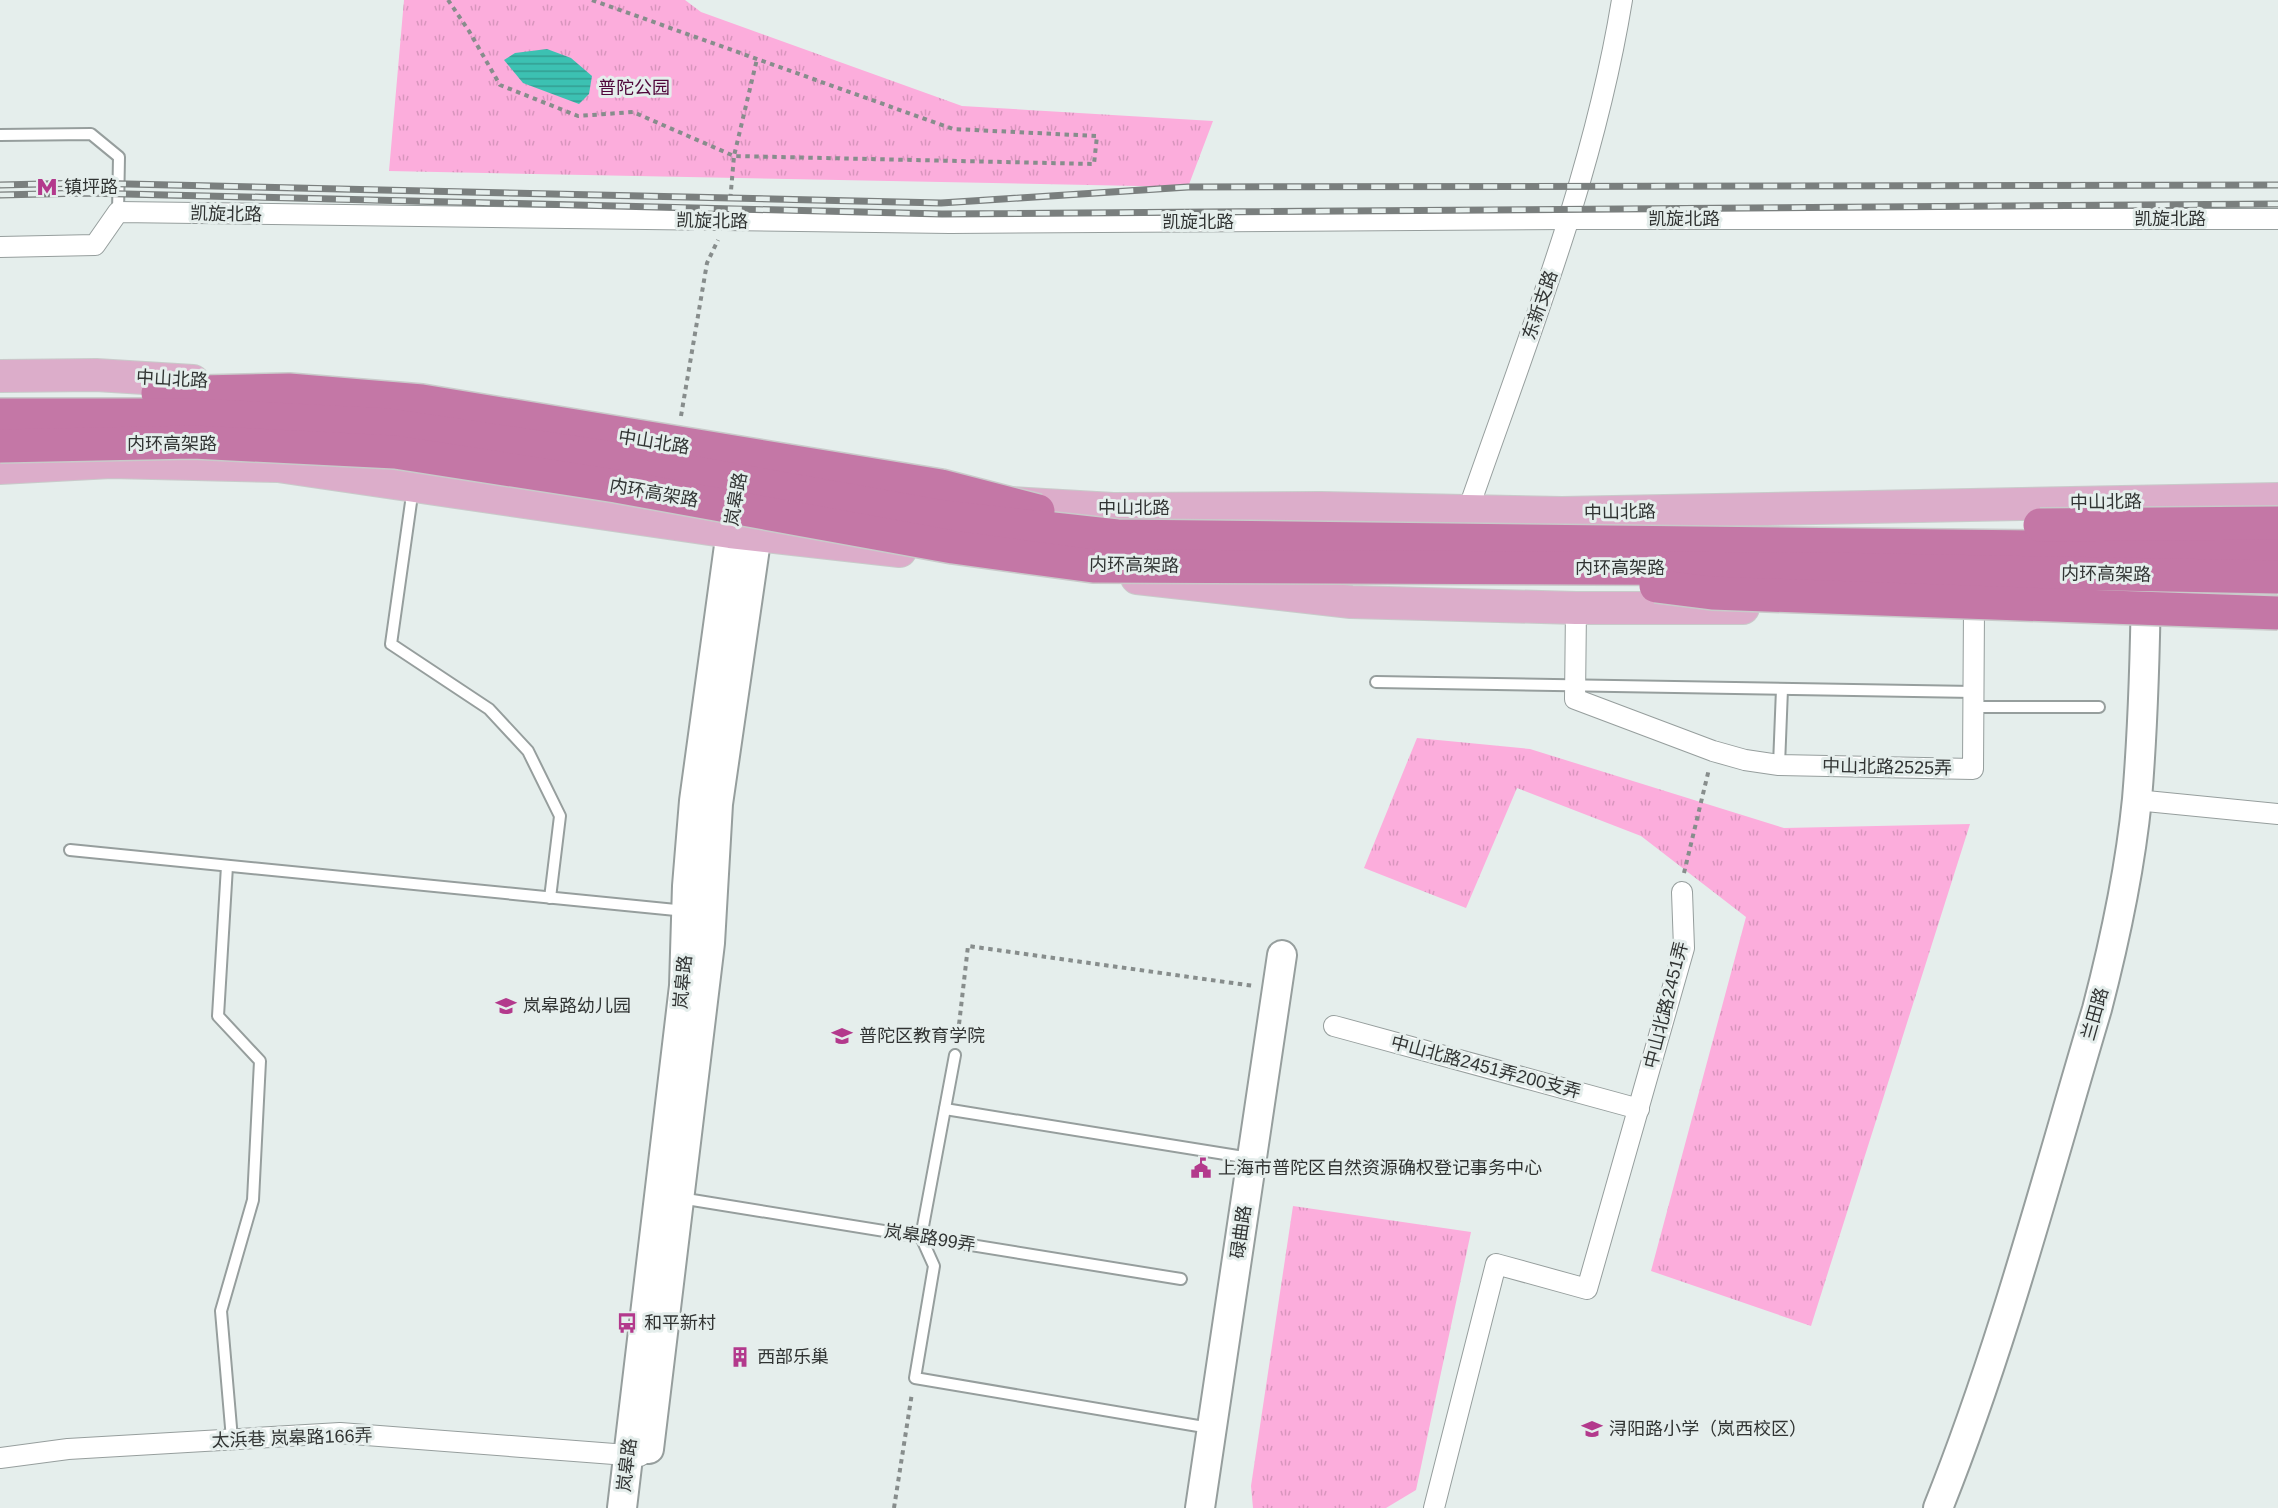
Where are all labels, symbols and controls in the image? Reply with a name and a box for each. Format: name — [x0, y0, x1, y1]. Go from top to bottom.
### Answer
park label: 普陀公园 — [598, 78, 670, 98]
metro station icon: 镇坪路 — [35, 175, 59, 199]
place label: 镇坪路 — [64, 177, 118, 197]
street label: 凯旋北路 — [190, 203, 262, 225]
street label: 凯旋北路 — [1648, 209, 1720, 229]
street label: 凯旋北路 — [2134, 209, 2206, 229]
street label: 凯旋北路 — [676, 210, 748, 232]
street label: 凯旋北路 — [1162, 212, 1234, 232]
street label: 东新支路 — [1519, 268, 1561, 342]
street label: 中山北路 — [136, 367, 208, 391]
street label: 中山北路 — [617, 426, 691, 458]
street label: 内环高架路 — [127, 434, 217, 454]
street label: 岚皋路 — [721, 471, 751, 527]
street label: 内环高架路 — [608, 475, 700, 511]
street label: 中山北路 — [2070, 491, 2142, 513]
street label: 中山北路 — [1098, 498, 1170, 518]
street label: 中山北路 — [1584, 501, 1656, 523]
street label: 内环高架路 — [1089, 554, 1179, 576]
street label: 内环高架路 — [1575, 558, 1665, 578]
street label: 内环高架路 — [2061, 563, 2151, 585]
street label: 中山北路2525弄 — [1822, 756, 1952, 778]
street label: 中山北路2451弄 — [1641, 939, 1691, 1071]
street label: 岚皋路 — [671, 954, 695, 1010]
street label: 兰田路 — [2078, 985, 2112, 1043]
school or university icon: 岚皋路幼儿园 — [494, 994, 518, 1018]
place label: 岚皋路幼儿园 — [523, 996, 631, 1016]
school or university icon: 普陀区教育学院 — [830, 1024, 854, 1048]
place label: 普陀区教育学院 — [859, 1026, 985, 1046]
street label: 中山北路2451弄200支弄 — [1389, 1032, 1583, 1102]
public building icon: 上海市普陀区自然资源确权登记事务中心 — [1189, 1156, 1213, 1180]
place label: 上海市普陀区自然资源确权登记事务中心 — [1218, 1158, 1542, 1178]
street label: 碌曲路 — [1227, 1204, 1255, 1260]
street label: 岚皋路99弄 — [883, 1221, 977, 1255]
bus stop icon: 和平新村 — [615, 1311, 639, 1335]
place label: 和平新村 — [644, 1313, 716, 1333]
building icon: 西部乐巢 — [728, 1345, 752, 1369]
place label: 西部乐巢 — [757, 1347, 829, 1367]
school or university icon: 浔阳路小学（岚西校区） — [1580, 1417, 1604, 1441]
place label: 浔阳路小学（岚西校区） — [1609, 1419, 1807, 1439]
street label: 太浜巷 岚皋路166弄 — [211, 1425, 373, 1451]
street label: 岚皋路 — [614, 1437, 640, 1493]

